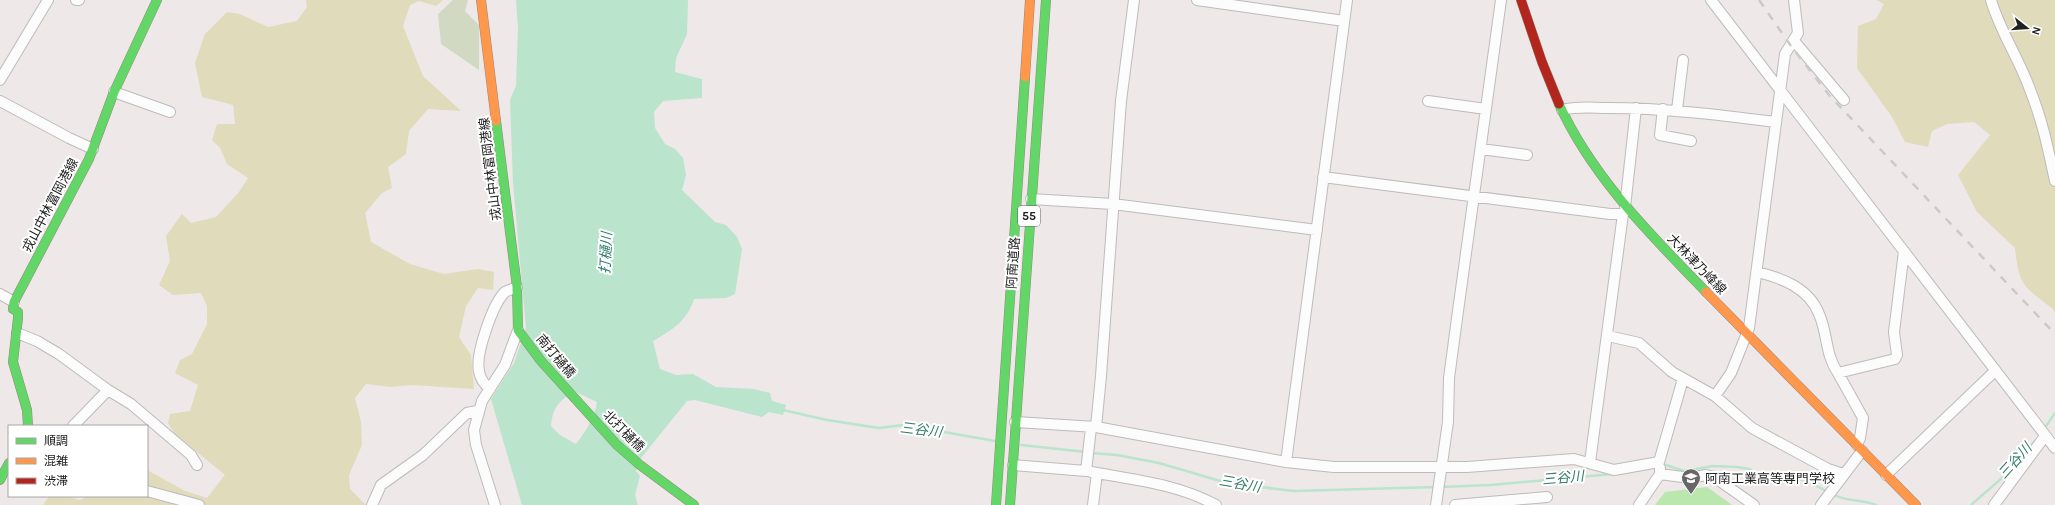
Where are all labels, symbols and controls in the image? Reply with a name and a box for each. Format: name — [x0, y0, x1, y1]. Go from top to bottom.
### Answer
north arrow — [2007, 8, 2047, 48]
text: N — [2029, 25, 2043, 36]
street label: 戎山中林富岡港線 — [476, 116, 504, 222]
street label: 戎山中林富岡港線 — [19, 156, 81, 254]
road number: 55 — [1018, 206, 1040, 226]
water label: 打樋川 — [596, 230, 616, 274]
street label: 大林津乃峰線 — [1665, 231, 1729, 297]
street label: 阿南道路 — [1004, 237, 1022, 289]
street label: 南打樋橋 — [534, 331, 578, 381]
street label: 北打樋橋 — [600, 407, 648, 455]
water label: 三谷川 — [899, 419, 945, 441]
legend — [8, 425, 148, 497]
text: 順調 — [44, 434, 68, 448]
water label: 三谷川 — [1995, 438, 2037, 482]
text: 混雑 — [44, 454, 68, 468]
school or university icon: 阿南工業高等専門学校 — [1680, 467, 1702, 495]
water label: 三谷川 — [1541, 468, 1587, 488]
place label: 阿南工業高等専門学校 — [1705, 471, 1835, 486]
water label: 三谷川 — [1218, 472, 1264, 496]
text: 渋滞 — [44, 474, 68, 488]

